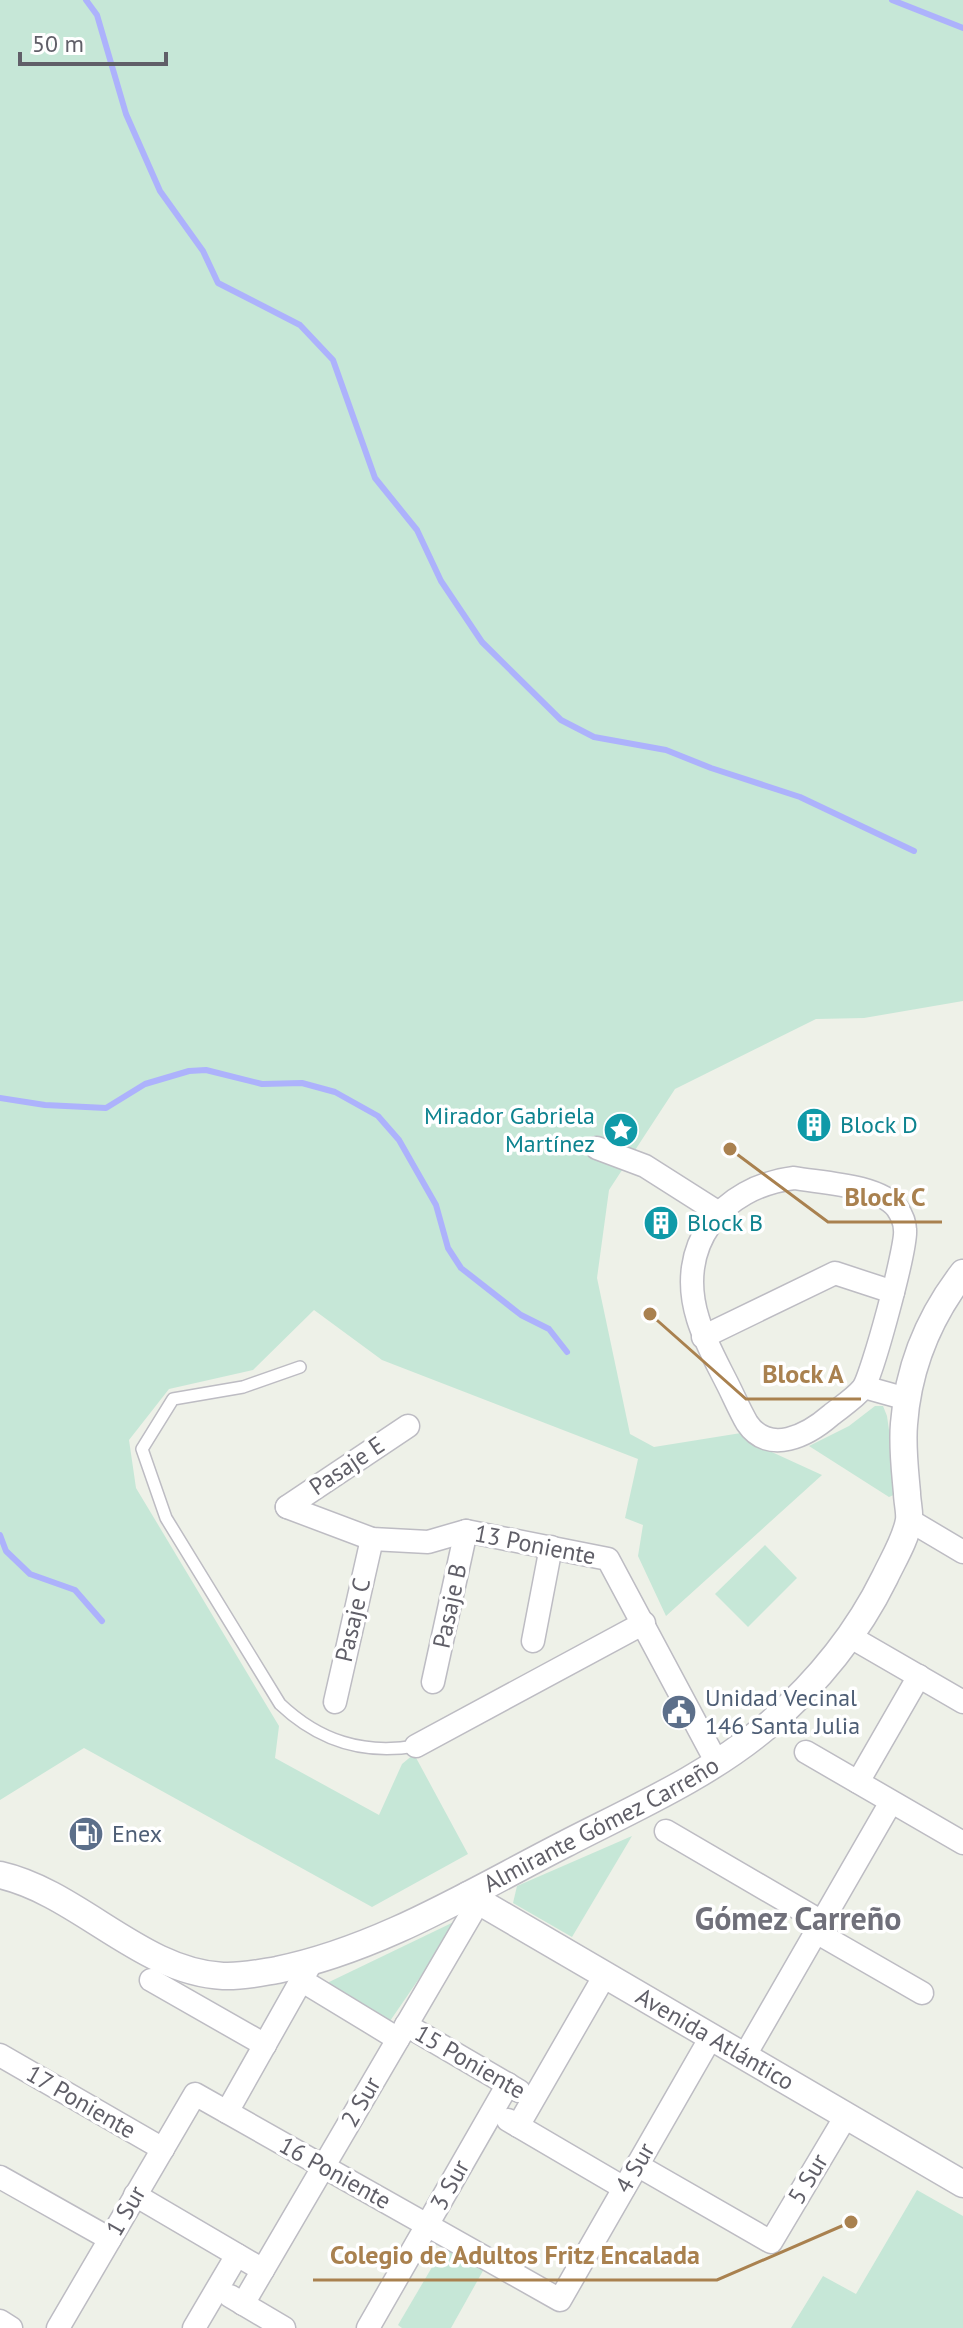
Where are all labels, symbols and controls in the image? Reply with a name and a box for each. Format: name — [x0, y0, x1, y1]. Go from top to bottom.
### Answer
scale bar — [20, 16, 166, 66]
text: 50 m — [32, 28, 84, 59]
place label: Mirador Gabriela Martínez — [424, 1100, 595, 1159]
building icon: Block D — [795, 1106, 833, 1144]
place label: Block D — [840, 1109, 918, 1140]
place icon: Mirador Gabriela Martínez — [602, 1111, 640, 1149]
callout: Block C — [828, 1172, 942, 1222]
text: Block C — [845, 1180, 926, 1213]
building icon: Block B — [642, 1204, 680, 1242]
place label: Block B — [687, 1207, 763, 1238]
callout: Block A — [746, 1349, 861, 1399]
text: Block A — [762, 1357, 844, 1390]
street label: Pasaje E — [303, 1429, 390, 1502]
street label: 13 Poniente — [472, 1518, 598, 1571]
street label: Pasaje B — [425, 1561, 474, 1651]
street label: Pasaje C — [328, 1575, 377, 1665]
place label: Unidad Vecinal 146 Santa Julia — [705, 1682, 860, 1741]
public building icon: Unidad Vecinal 146 Santa Julia — [660, 1693, 698, 1731]
street label: Almirante Gómez Carreño — [478, 1749, 725, 1899]
fuel station icon: Enex — [67, 1815, 105, 1853]
place label: Enex — [112, 1818, 162, 1849]
district label: Gómez Carreño — [695, 1897, 901, 1939]
street label: Avenida Atlántico — [630, 1980, 800, 2097]
street label: 15 Poniente — [409, 2017, 531, 2106]
street label: 17 Poniente — [21, 2058, 142, 2145]
street label: 2 Sur — [334, 2071, 387, 2133]
street label: 16 Poniente — [274, 2129, 397, 2216]
street label: 4 Sur — [608, 2137, 661, 2199]
street label: 5 Sur — [781, 2148, 835, 2210]
street label: 3 Sur — [423, 2154, 476, 2216]
street label: 1 Sur — [99, 2180, 152, 2242]
callout: Colegio de Adultos Fritz Encalada — [313, 2230, 717, 2280]
text: Colegio de Adultos Fritz Encalada — [330, 2238, 700, 2271]

